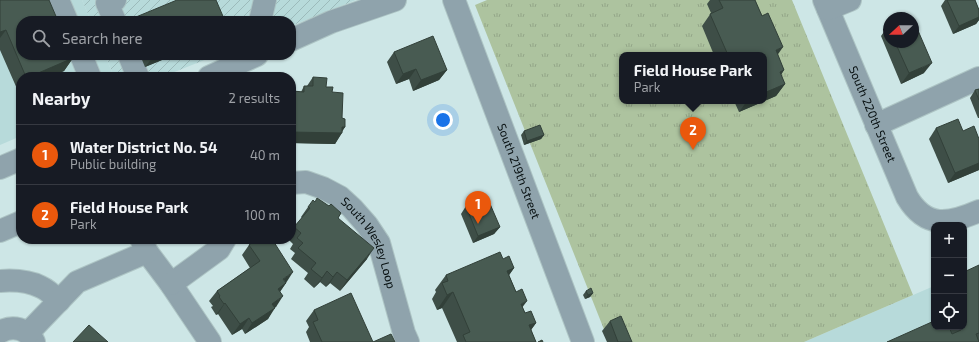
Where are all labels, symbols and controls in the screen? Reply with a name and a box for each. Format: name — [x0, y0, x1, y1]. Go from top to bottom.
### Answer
north arrow — [883, 12, 919, 48]
search box — [16, 16, 296, 60]
icon: search — [30, 27, 52, 49]
text: Search here — [62, 29, 143, 47]
popup — [619, 52, 767, 104]
text: Field House Park — [634, 61, 752, 79]
street label: South 220th Street — [847, 64, 900, 164]
text: Park — [634, 79, 660, 95]
text: Nearby — [32, 88, 90, 108]
text: 2 results — [228, 90, 280, 106]
your location — [433, 110, 453, 130]
pin: 2 — [680, 117, 706, 150]
street label: South 219th Street — [495, 121, 544, 221]
text: Water District No. 54 — [70, 138, 217, 156]
text: 1 — [42, 147, 48, 163]
text: 40 m — [250, 147, 280, 163]
text: Public building — [70, 156, 156, 172]
pin: 1 — [465, 191, 491, 224]
street label: South Wesley Loop — [339, 194, 399, 290]
text: Field House Park — [70, 198, 188, 216]
text: 2 — [41, 207, 49, 223]
text: 100 m — [245, 207, 280, 223]
text: Park — [70, 216, 97, 232]
map controls — [931, 222, 967, 330]
button: + — [931, 222, 967, 258]
button: − — [931, 258, 967, 294]
button: locate — [931, 294, 967, 330]

